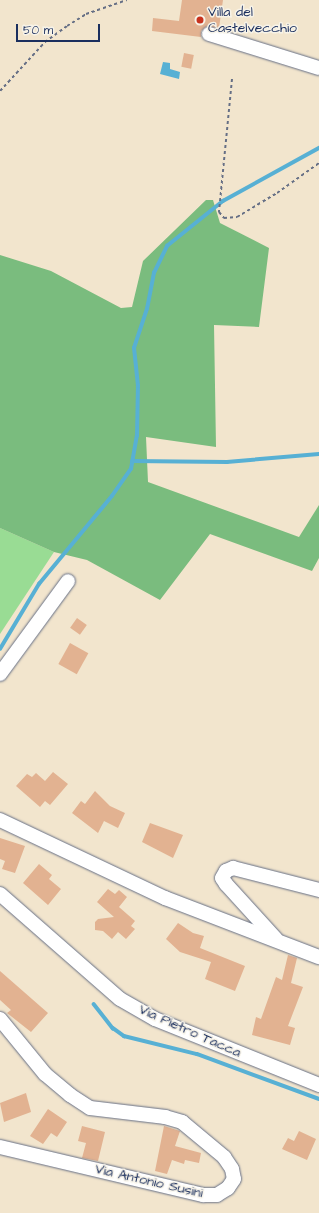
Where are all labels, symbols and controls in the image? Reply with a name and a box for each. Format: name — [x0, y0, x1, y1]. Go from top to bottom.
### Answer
place label: Villa del Castelvecchio — [208, 4, 297, 36]
marker: Villa del Castelvecchio — [195, 15, 205, 25]
scale bar — [18, 16, 102, 42]
text: 50 m — [23, 22, 53, 39]
street label: Via Pietro Tacca — [136, 1001, 244, 1061]
street label: Via Antonio Susini — [93, 1160, 205, 1202]

